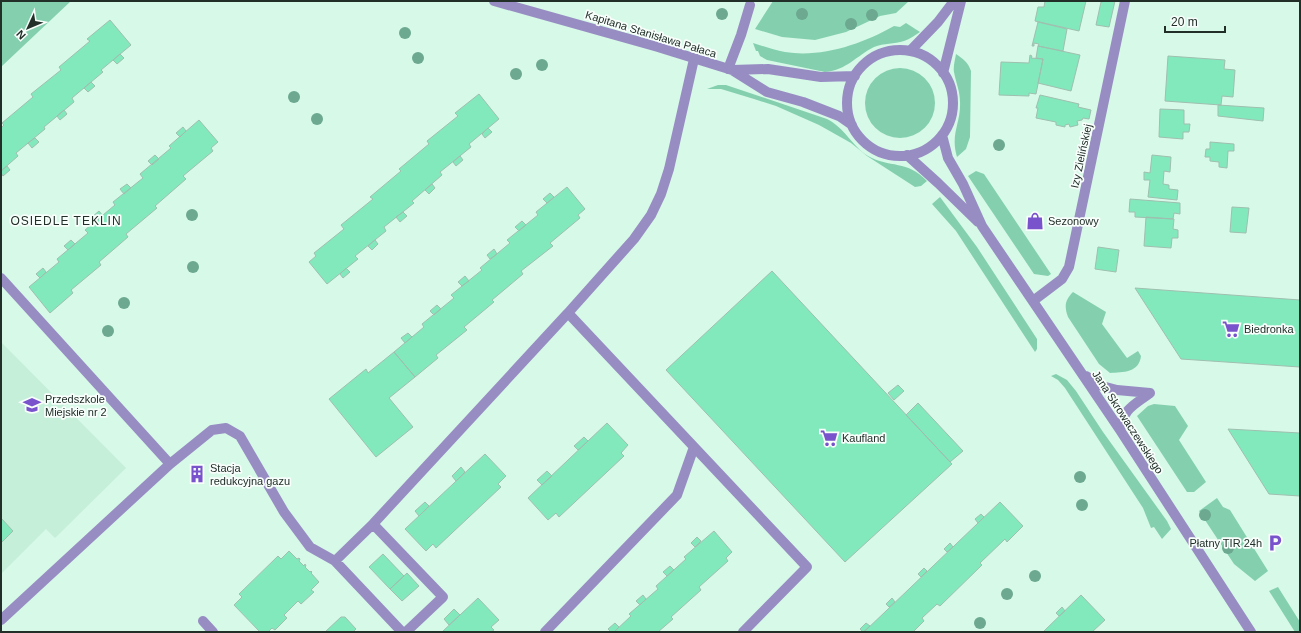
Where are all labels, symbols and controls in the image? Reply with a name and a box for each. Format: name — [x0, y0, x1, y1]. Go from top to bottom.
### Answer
north arrow — [8, 8, 48, 48]
street label: Kapitana Stanisława Pałaca — [584, 8, 719, 60]
scale bar — [1165, 8, 1225, 34]
text: 20 m — [1171, 15, 1198, 29]
text: N — [14, 28, 28, 42]
street label: Izy Zielińskiej — [1068, 123, 1094, 189]
shop icon: Sezonowy — [1025, 211, 1045, 231]
district label: OSIEDLE TEKLIN — [10, 214, 122, 228]
place label: Sezonowy — [1048, 215, 1099, 227]
supermarket icon: Biedronka — [1221, 319, 1241, 339]
place label: Biedronka — [1244, 323, 1294, 335]
street label: Jana Skrowaczewskiego — [1090, 368, 1166, 476]
place label: Przedszkole Miejskie nr 2 — [45, 393, 107, 418]
school or university icon: Przedszkole Miejskie nr 2 — [22, 395, 42, 415]
supermarket icon: Kaufland — [819, 428, 839, 448]
place label: Kaufland — [842, 432, 885, 444]
place label: Stacja redukcyjna gazu — [210, 462, 290, 487]
building icon: Stacja redukcyjna gazu — [187, 464, 207, 484]
parking icon: Płatny TIR 24h — [1265, 533, 1285, 553]
place label: Płatny TIR 24h — [1189, 537, 1262, 549]

